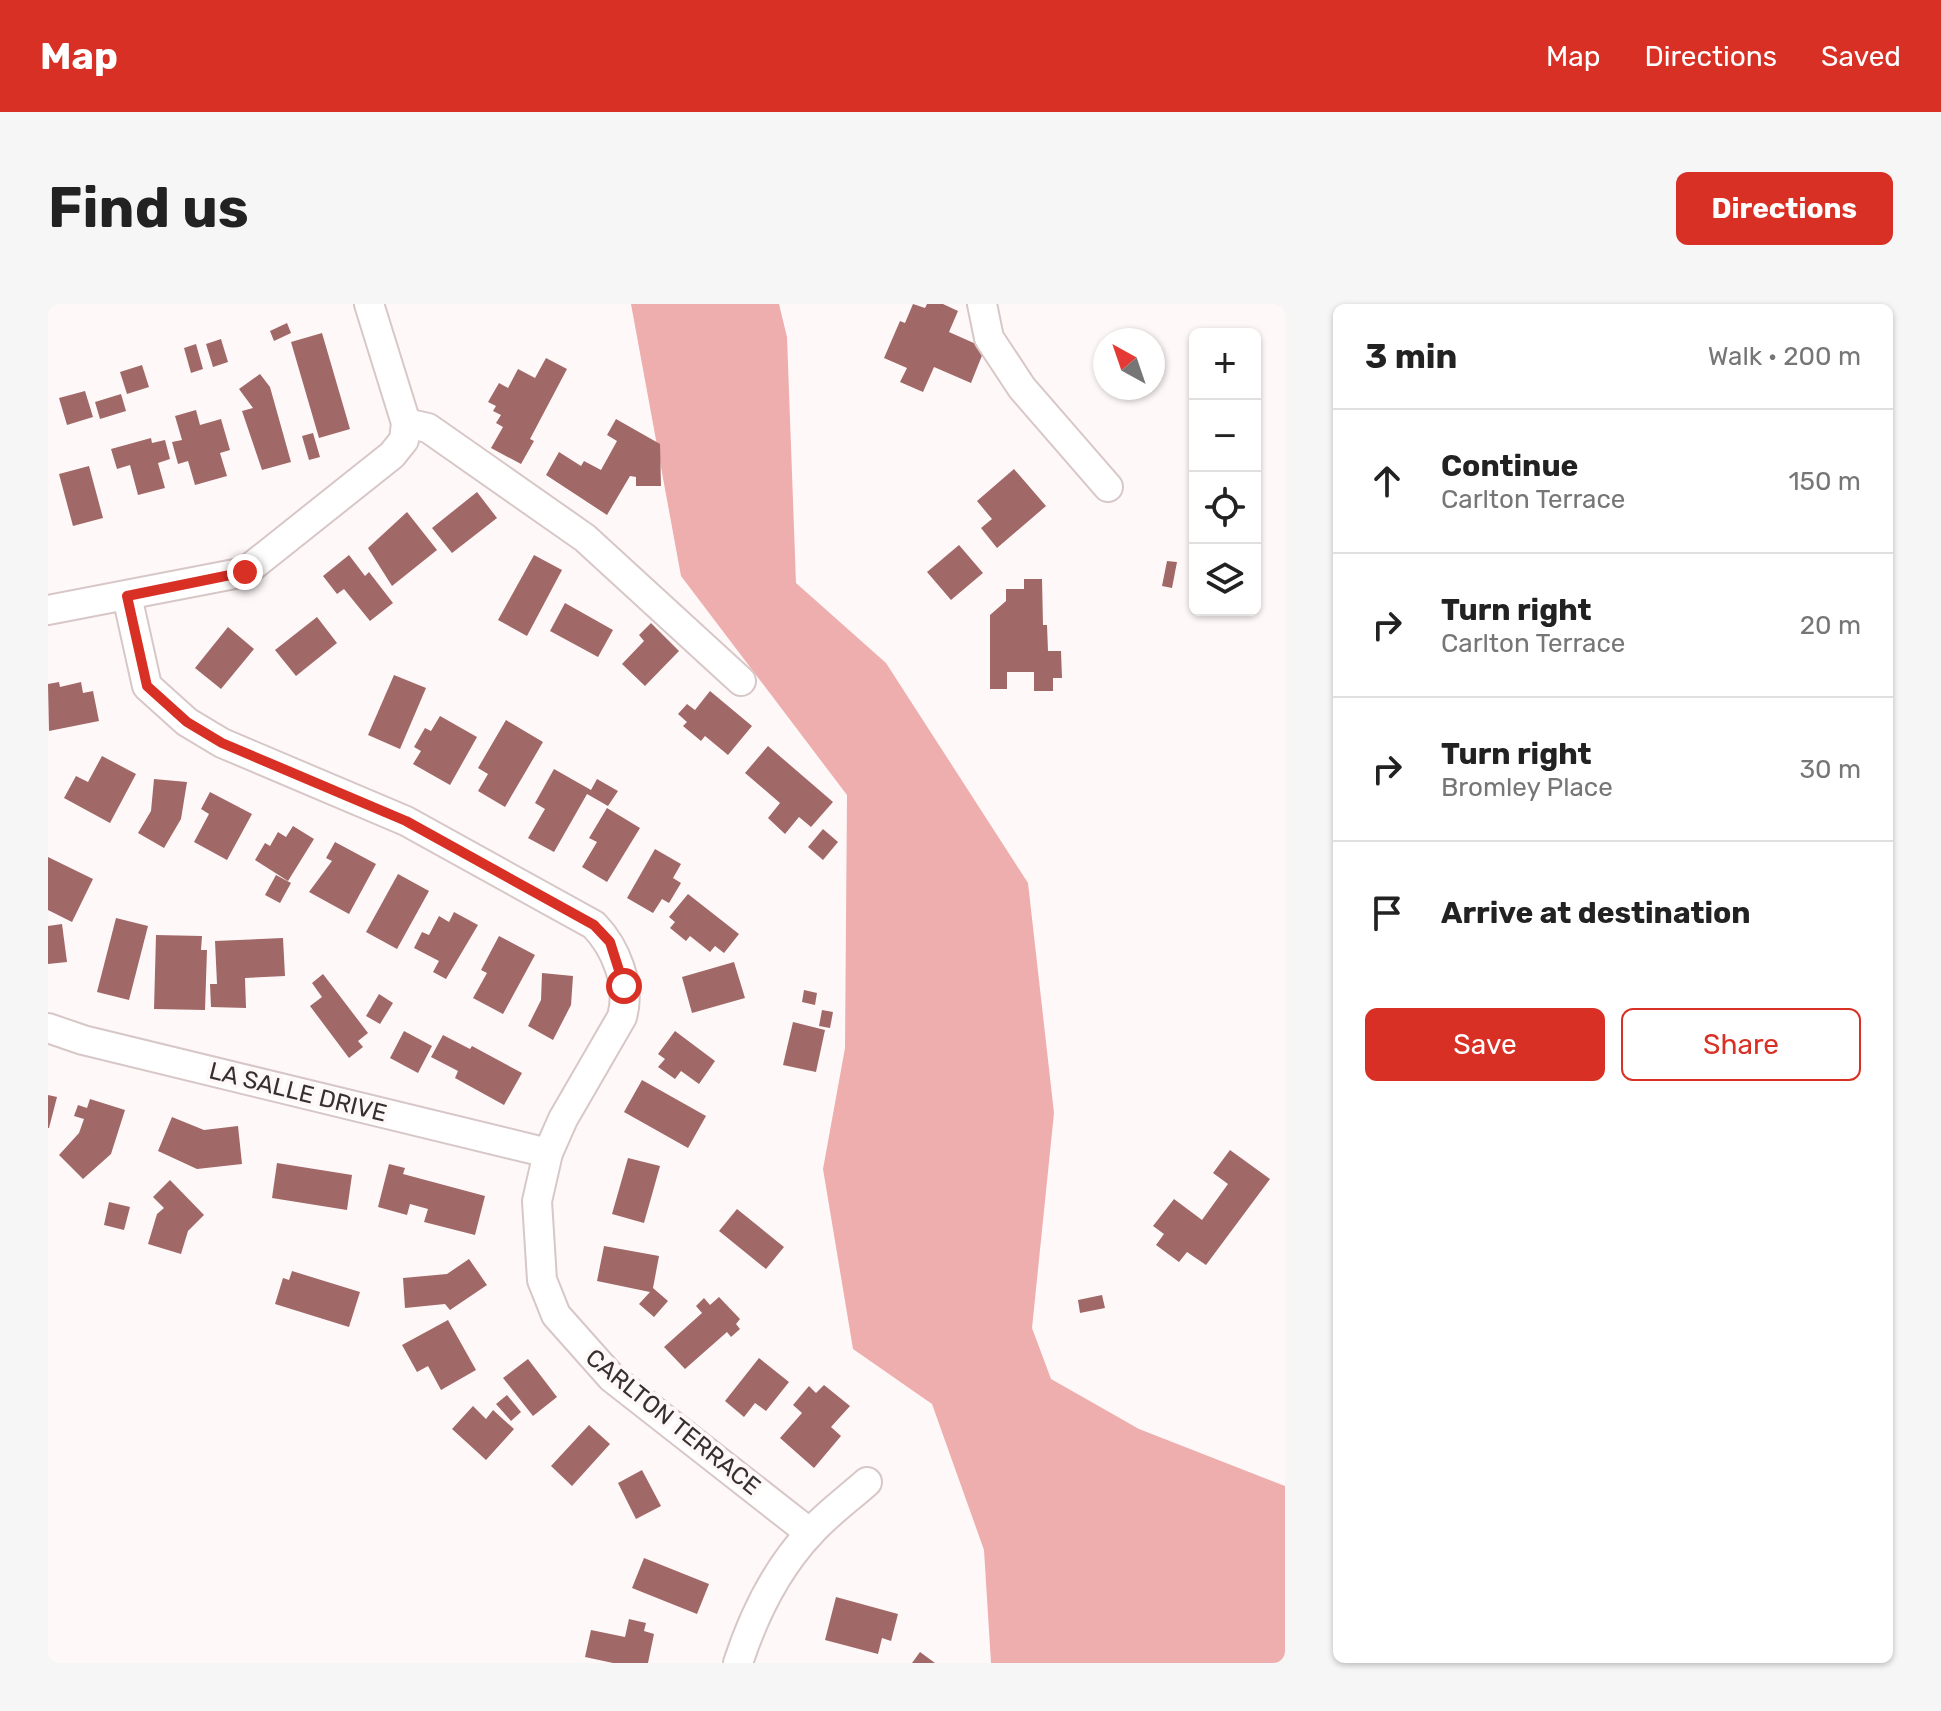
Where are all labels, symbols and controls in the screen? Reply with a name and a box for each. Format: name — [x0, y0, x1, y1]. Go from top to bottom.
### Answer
text: Map — [40, 33, 118, 79]
text: Map — [1546, 40, 1600, 73]
text: Directions — [1644, 40, 1777, 73]
text: Saved — [1821, 40, 1901, 73]
button: Directions — [1676, 172, 1893, 245]
text: Find us — [48, 175, 249, 241]
north arrow — [1093, 328, 1165, 400]
map controls — [1189, 328, 1261, 616]
button: + — [1189, 328, 1261, 400]
text: 3 min — [1365, 336, 1457, 377]
text: Walk · 200 m — [1708, 341, 1861, 372]
button: − — [1189, 400, 1261, 472]
text: Continue — [1441, 448, 1578, 484]
icon: ahead — [1365, 459, 1409, 503]
text: 150 m — [1788, 466, 1861, 497]
button: locate — [1189, 472, 1261, 544]
text: Carlton Terrace — [1441, 484, 1625, 515]
button: layers — [1189, 544, 1261, 616]
route end — [227, 554, 263, 590]
text: Turn right — [1441, 592, 1592, 628]
icon: right — [1365, 603, 1409, 647]
text: 20 m — [1800, 610, 1861, 641]
text: Carlton Terrace — [1441, 628, 1625, 659]
text: Turn right — [1441, 736, 1592, 772]
icon: right — [1365, 747, 1409, 791]
text: 30 m — [1799, 754, 1861, 785]
text: Bromley Place — [1441, 772, 1613, 803]
icon: arrive — [1365, 891, 1409, 935]
text: Arrive at destination — [1441, 895, 1751, 931]
route start — [606, 968, 642, 1004]
button: Save — [1365, 1008, 1605, 1081]
button: Share — [1621, 1008, 1861, 1081]
street label: LA SALLE DRIVE — [206, 1056, 390, 1128]
street label: CARLTON TERRACE — [580, 1343, 766, 1501]

